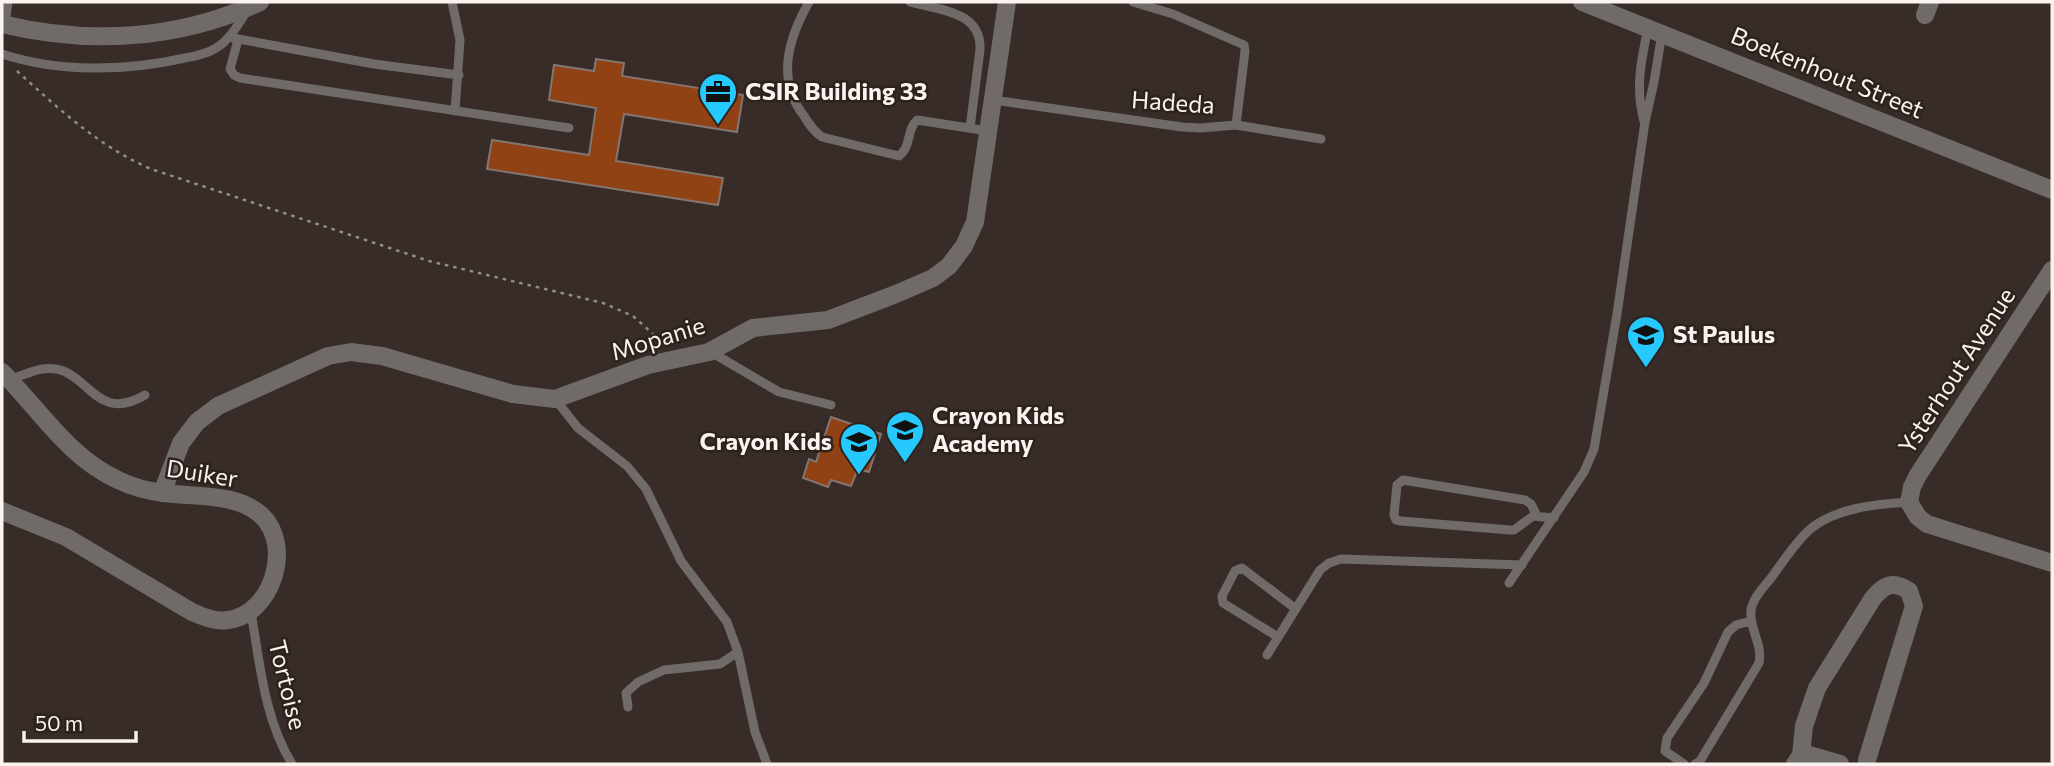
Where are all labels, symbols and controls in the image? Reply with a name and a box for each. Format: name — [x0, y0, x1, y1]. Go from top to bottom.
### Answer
street label: Boekenhout Street — [1727, 20, 1928, 124]
office icon: CSIR Building 33 — [697, 71, 739, 126]
place label: CSIR Building 33 — [745, 76, 928, 105]
street label: Hadeda — [1130, 84, 1216, 119]
street label: Ysterhout Avenue — [1891, 282, 2020, 459]
street label: Mopanie — [607, 310, 708, 366]
school or university icon: St Paulus — [1625, 314, 1667, 369]
place label: St Paulus — [1673, 319, 1775, 348]
place label: Crayon Kids Academy — [932, 400, 1065, 457]
school or university icon: Crayon Kids Academy — [884, 409, 926, 464]
school or university icon: Crayon Kids — [838, 421, 880, 476]
place label: Crayon Kids — [699, 426, 832, 455]
street label: Duiker — [164, 453, 240, 493]
street label: Tortoise — [263, 637, 314, 732]
scale bar — [24, 700, 136, 744]
text: 50 m — [35, 710, 83, 735]

